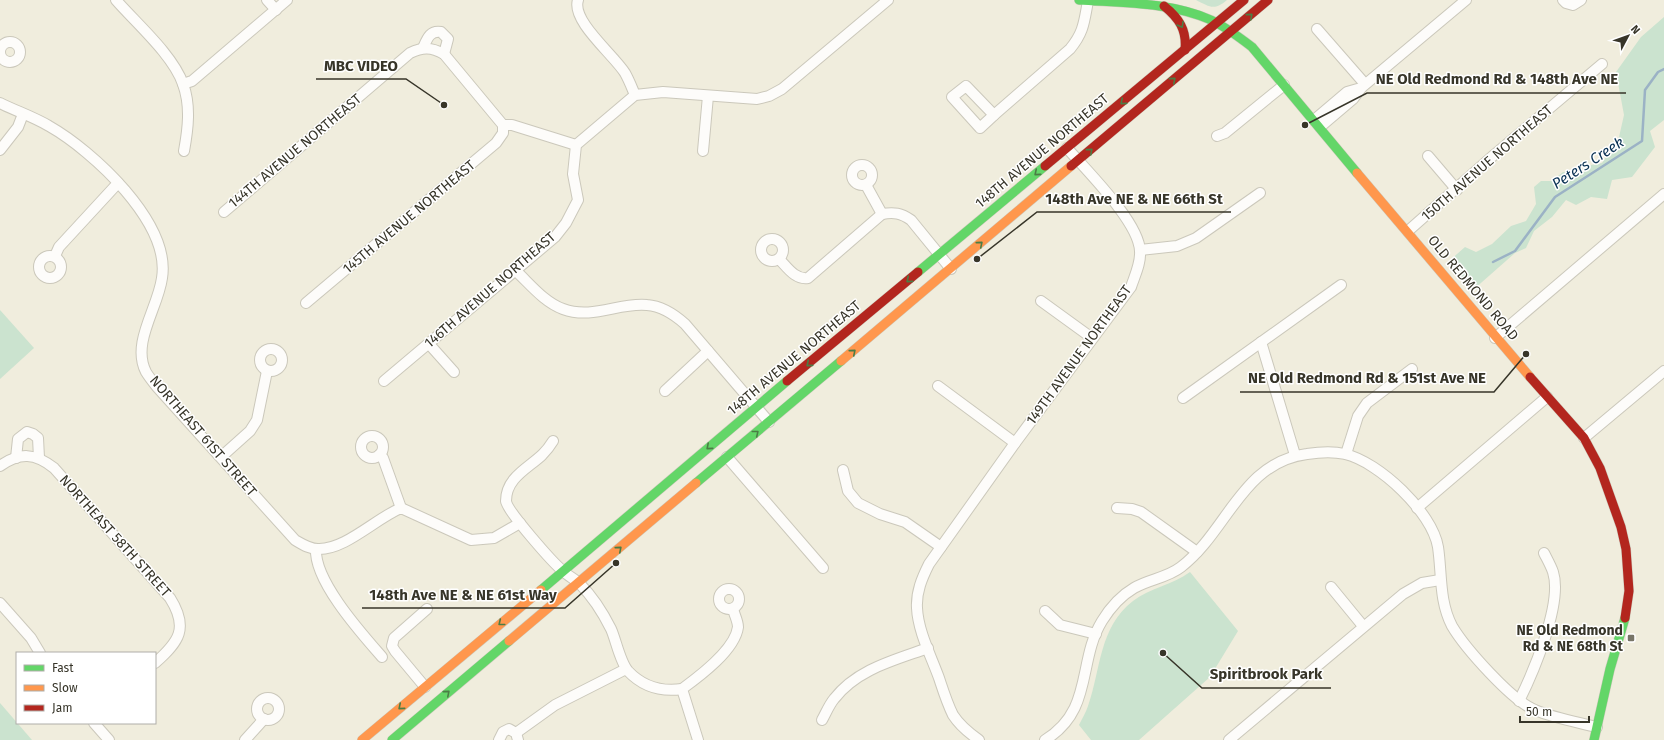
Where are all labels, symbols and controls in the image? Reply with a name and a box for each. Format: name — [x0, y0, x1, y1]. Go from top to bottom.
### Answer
one-way arrow — [1245, 13, 1253, 20]
north arrow — [1608, 16, 1648, 56]
one-way arrow — [1177, 21, 1184, 28]
text: N — [1628, 23, 1642, 37]
callout: MBC VIDEO — [316, 52, 406, 79]
text: MBC VIDEO — [324, 57, 398, 75]
callout: NE Old Redmond Rd & 148th Ave NE — [1367, 66, 1626, 93]
text: NE Old Redmond Rd & 148th Ave NE — [1376, 70, 1618, 88]
one-way arrow — [1168, 78, 1176, 85]
street label: 144TH AVENUE NORTHEAST — [225, 90, 365, 212]
street label: 148TH AVENUE NORTHEAST — [972, 90, 1113, 212]
one-way arrow — [1120, 97, 1127, 104]
street label: 150TH AVENUE NORTHEAST — [1418, 101, 1557, 225]
water label: Peters Creek — [1549, 133, 1627, 193]
one-way arrow — [1086, 149, 1093, 156]
street label: 145TH AVENUE NORTHEAST — [339, 156, 479, 277]
one-way arrow — [1035, 169, 1042, 176]
callout: 148th Ave NE & NE 66th St — [1037, 185, 1231, 212]
text: 148th Ave NE & NE 66th St — [1045, 190, 1223, 208]
street label: 146TH AVENUE NORTHEAST — [421, 228, 560, 352]
street label: OLD REDMOND ROAD — [1424, 232, 1522, 344]
one-way arrow — [976, 241, 983, 248]
one-way arrow — [906, 276, 913, 283]
street label: 149TH AVENUE NORTHEAST — [1023, 281, 1136, 428]
street label: 148TH AVENUE NORTHEAST — [724, 297, 865, 419]
one-way arrow — [848, 350, 855, 357]
one-way arrow — [807, 359, 814, 366]
callout: NE Old Redmond Rd & 151st Ave NE — [1240, 365, 1494, 392]
text: NE Old Redmond Rd & 151st Ave NE — [1248, 369, 1486, 387]
street label: NORTHEAST 61ST STREET — [146, 372, 261, 500]
one-way arrow — [751, 430, 758, 437]
one-way arrow — [706, 442, 714, 449]
street label: NORTHEAST 58TH STREET — [56, 472, 175, 601]
one-way arrow — [615, 546, 622, 553]
callout: 148th Ave NE & NE 61st Way — [362, 581, 565, 608]
text: 148th Ave NE & NE 61st Way — [369, 586, 557, 604]
one-way arrow — [498, 619, 505, 626]
place label: NE Old Redmond Rd & NE 68th St — [1517, 622, 1624, 655]
marker: NE Old Redmond Rd & NE 68th St — [1626, 633, 1636, 643]
legend — [16, 652, 156, 724]
text: Fast — [52, 661, 74, 675]
callout: Spiritbrook Park — [1202, 661, 1331, 688]
text: Spiritbrook Park — [1210, 665, 1323, 683]
text: Slow — [52, 681, 78, 695]
one-way arrow — [443, 691, 450, 698]
scale bar — [1520, 698, 1589, 724]
text: Jam — [52, 701, 72, 715]
one-way arrow — [399, 703, 406, 710]
text: 50 m — [1526, 705, 1552, 719]

